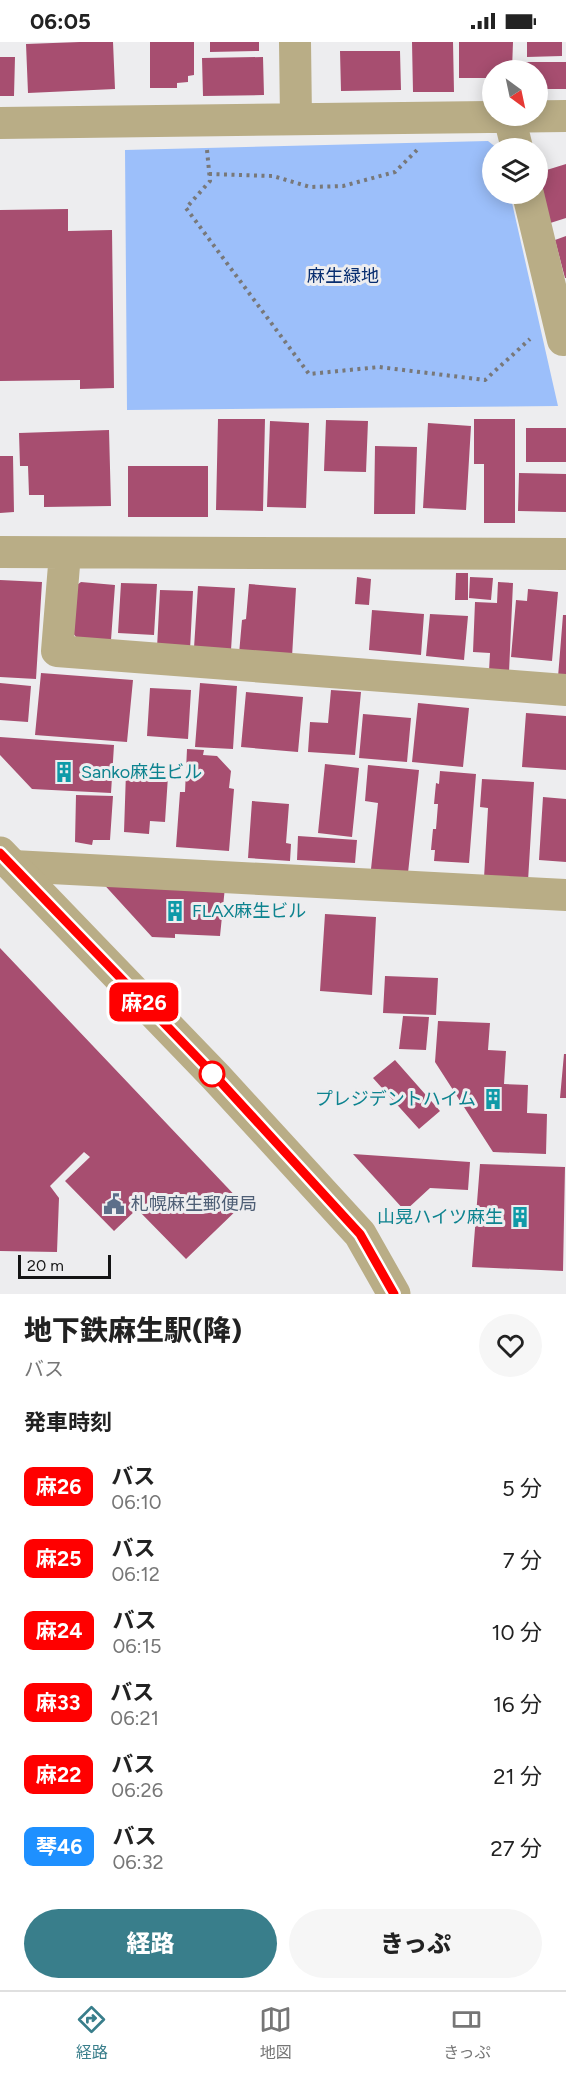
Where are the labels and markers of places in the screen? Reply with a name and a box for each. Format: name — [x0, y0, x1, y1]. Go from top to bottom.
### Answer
building icon: Sanko麻生ビル — [52, 760, 76, 784]
place label: Sanko麻生ビル — [81, 761, 202, 783]
building icon: FLAX麻生ビル — [163, 899, 187, 923]
place label: FLAX麻生ビル — [192, 900, 306, 922]
unlabelled marker — [199, 1061, 225, 1087]
building icon: プレジデントハイム — [481, 1087, 505, 1111]
place label: プレジデントハイム — [315, 1088, 476, 1110]
public building icon: 札幌麻生郵便局 — [102, 1192, 126, 1216]
place label: 札幌麻生郵便局 — [131, 1193, 257, 1215]
building icon: 山晃ハイツ麻生 — [508, 1205, 532, 1229]
place label: 山晃ハイツ麻生 — [377, 1206, 503, 1228]

